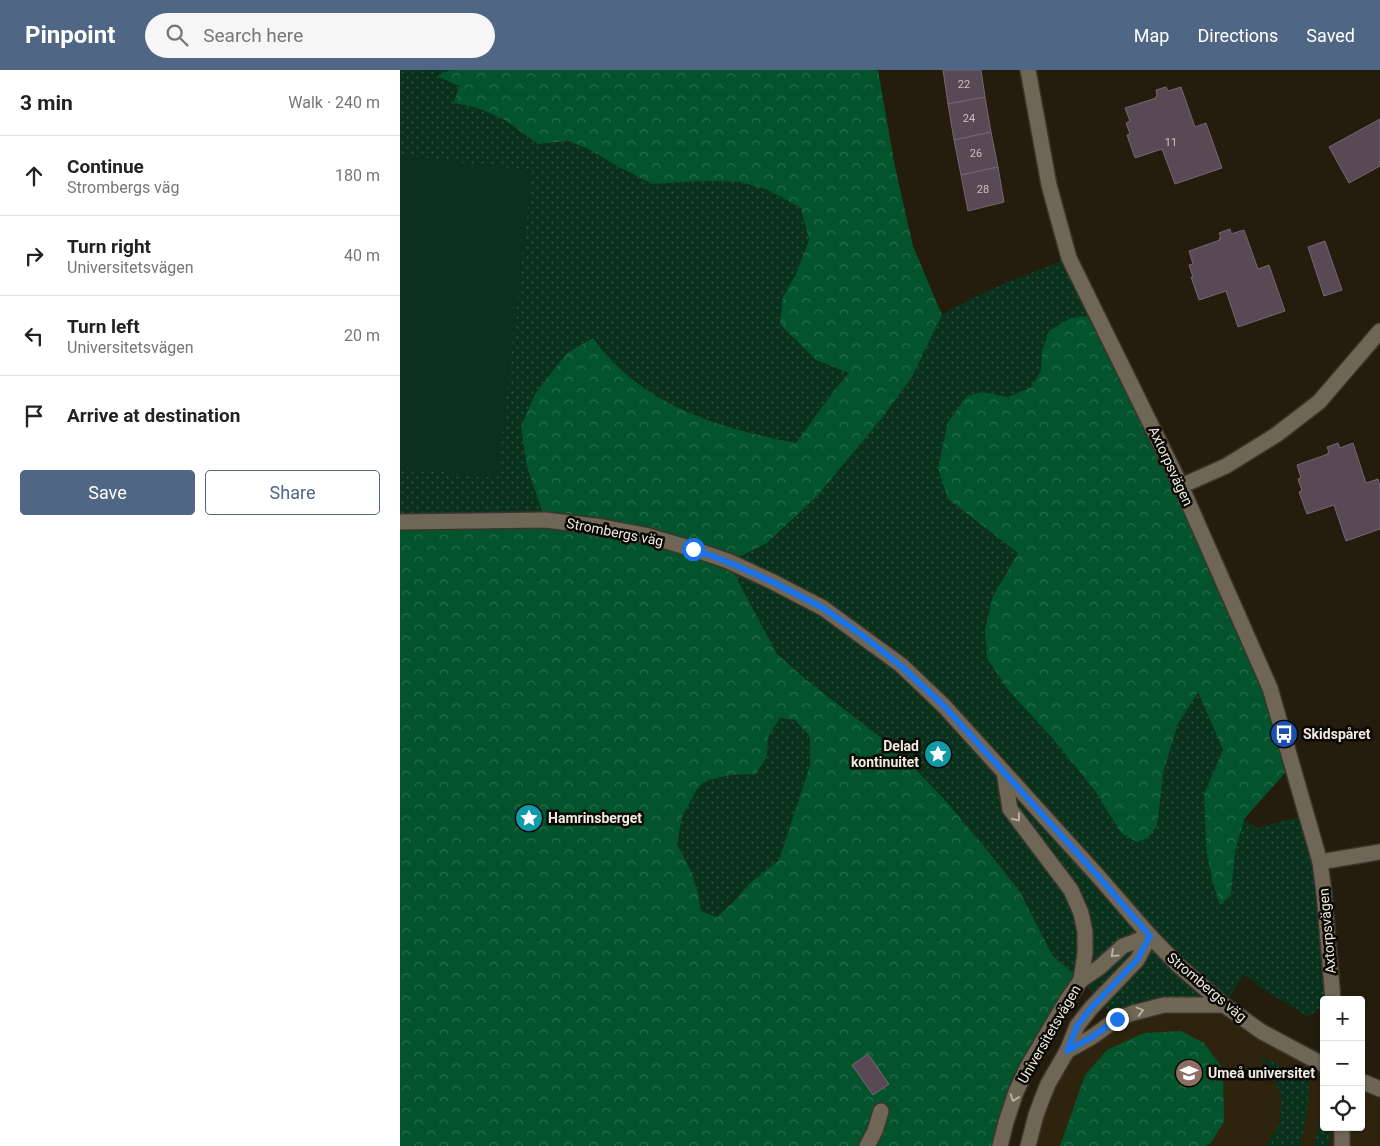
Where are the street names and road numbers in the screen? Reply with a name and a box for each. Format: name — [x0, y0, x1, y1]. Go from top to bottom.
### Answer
street label: Axtorpsvägen — [1146, 424, 1196, 508]
street label: Strombergs väg — [565, 515, 665, 549]
street label: Axtorpsvägen — [1315, 888, 1339, 974]
street label: Strombergs väg — [1164, 949, 1250, 1025]
street label: Universitetsvägen — [1014, 982, 1084, 1086]

